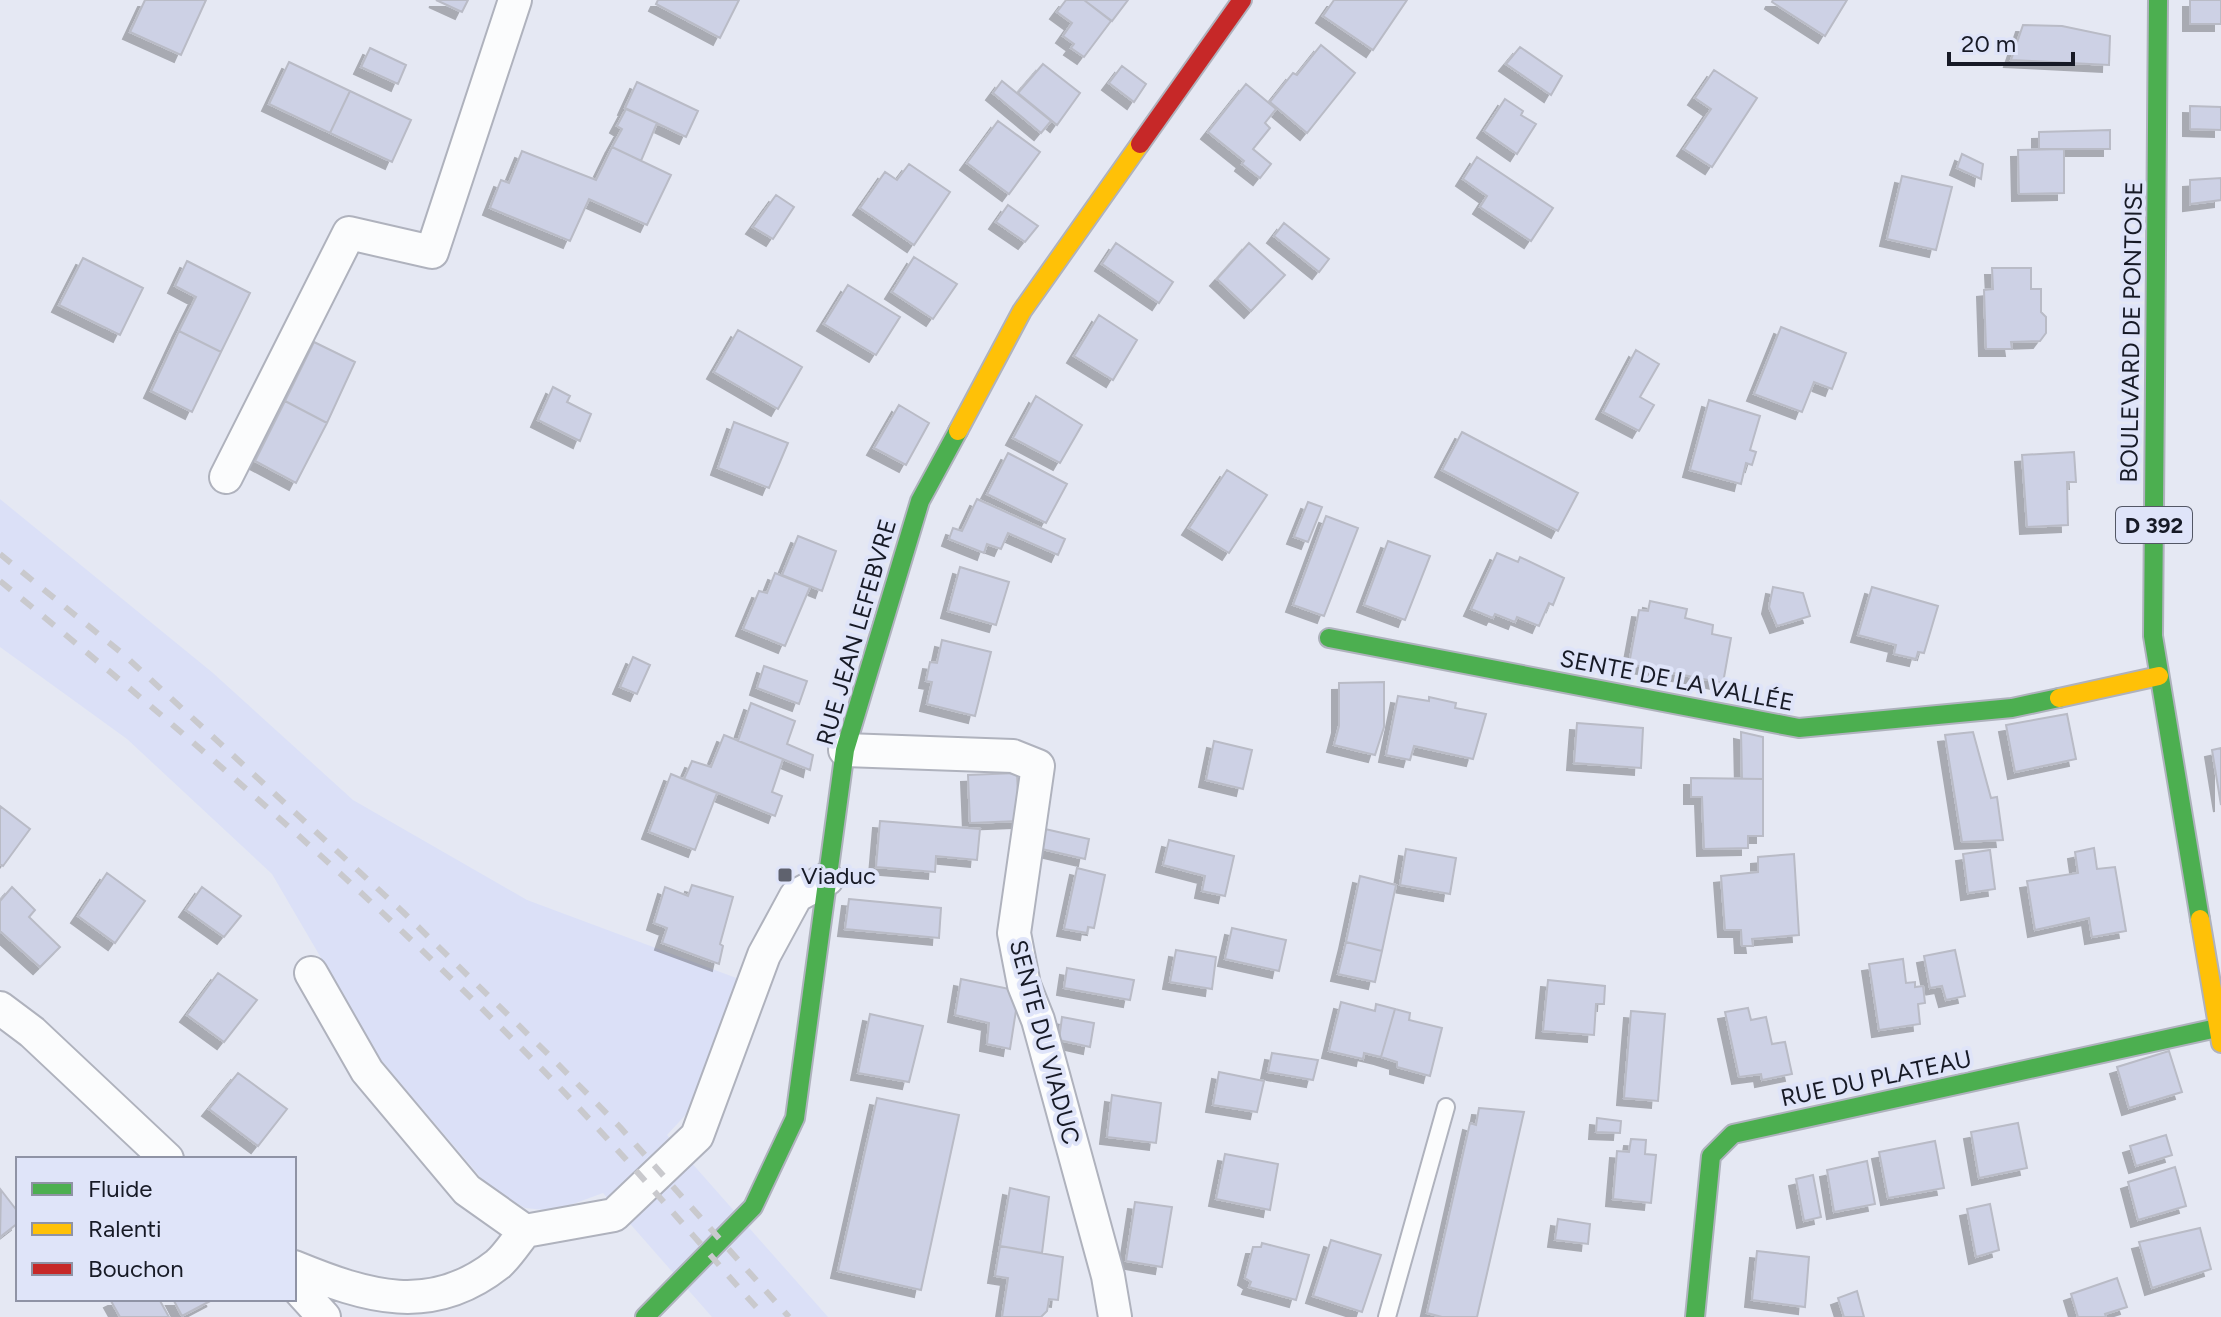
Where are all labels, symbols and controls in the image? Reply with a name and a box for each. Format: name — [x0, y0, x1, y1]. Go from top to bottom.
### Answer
scale bar — [1949, 16, 2073, 66]
text: 20 m — [1961, 29, 2016, 58]
street label: BOULEVARD DE PONTOISE — [2114, 181, 2148, 483]
road number: D 392 — [2116, 507, 2192, 543]
street label: RUE JEAN LEFEBVRE — [810, 516, 902, 748]
street label: SENTE DE LA VALLÉE — [1558, 643, 1796, 717]
place label: Viaduc — [801, 861, 876, 890]
marker: Viaduc — [776, 866, 794, 884]
street label: SENTE DU VIADUC — [1004, 937, 1086, 1147]
street label: RUE DU PLATEAU — [1778, 1044, 1974, 1112]
legend — [16, 1157, 296, 1301]
text: Fluide — [88, 1174, 152, 1203]
text: Ralenti — [88, 1214, 162, 1243]
text: Bouchon — [88, 1254, 184, 1283]

